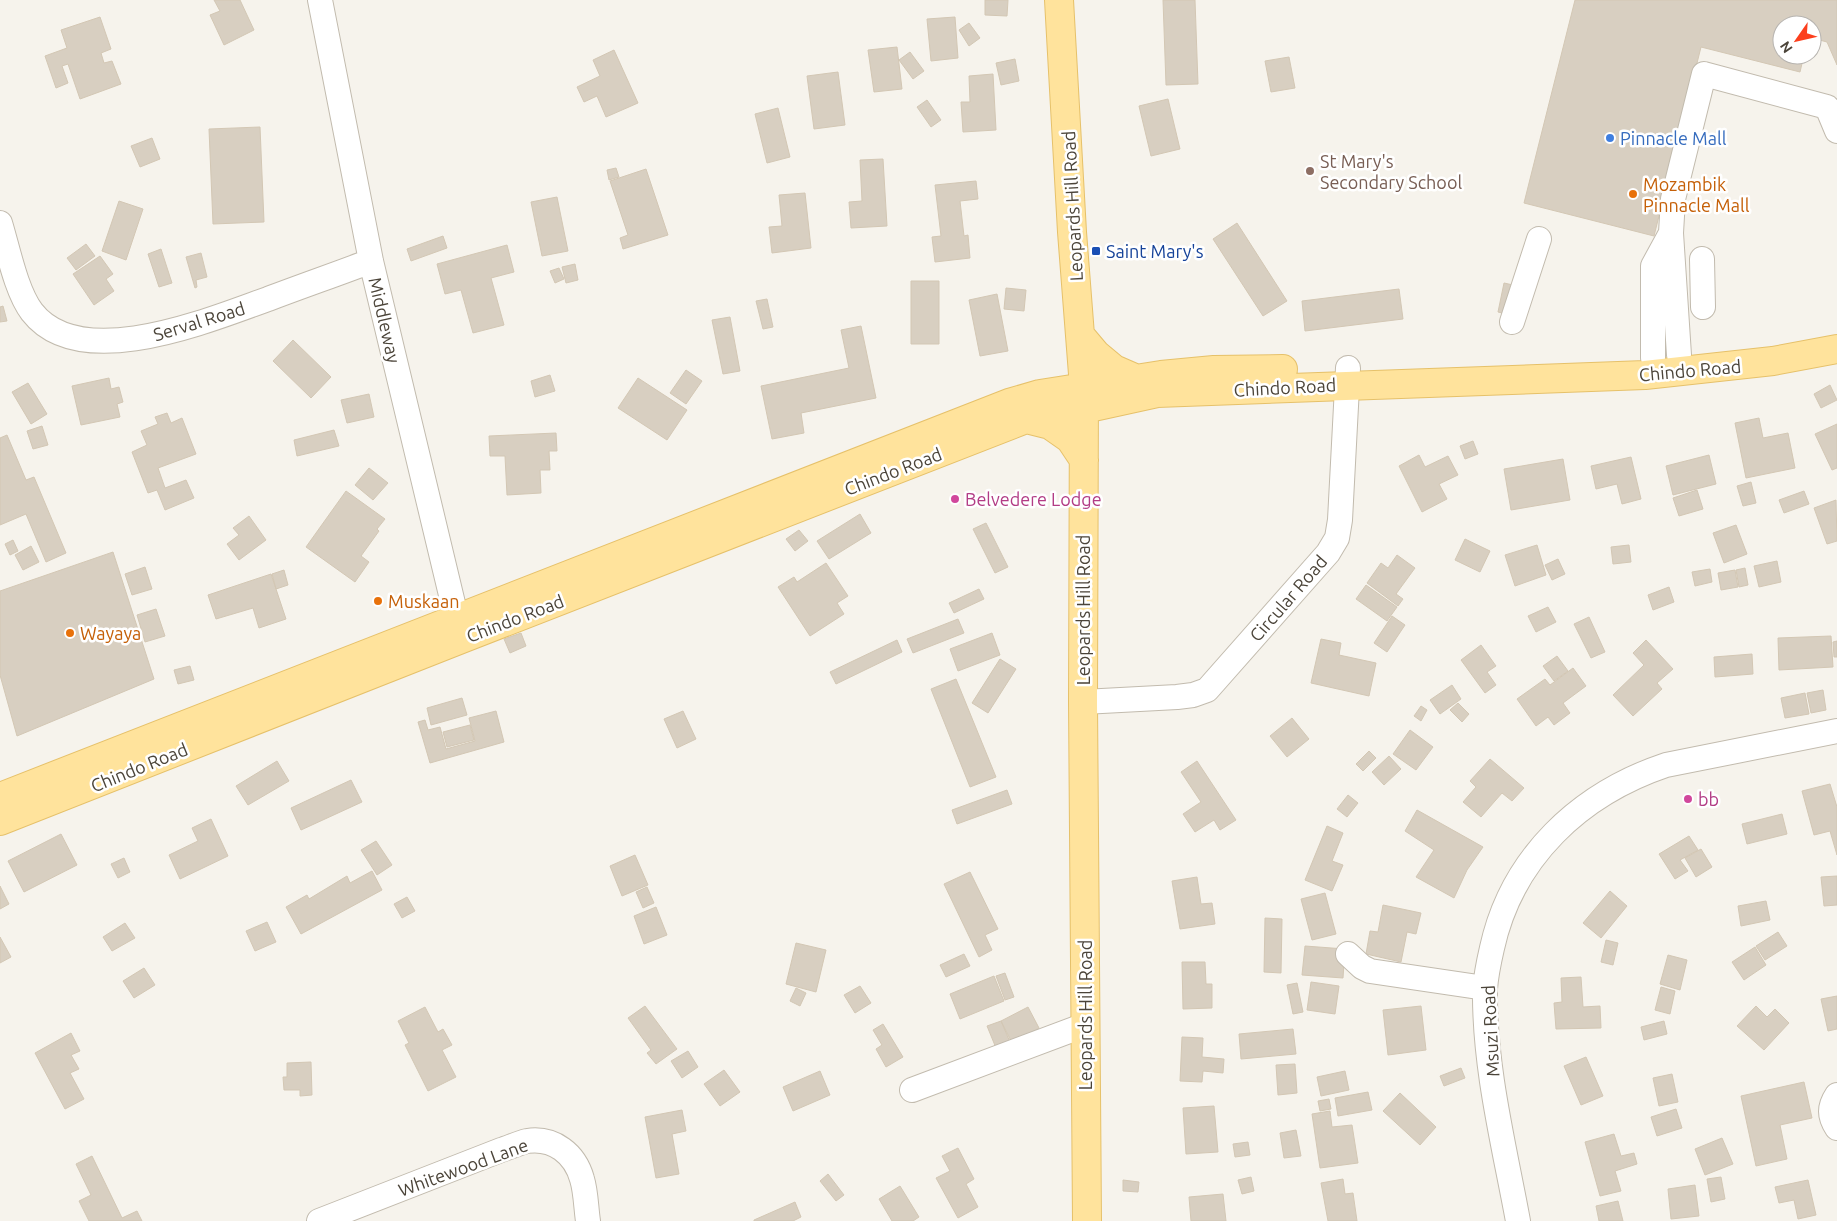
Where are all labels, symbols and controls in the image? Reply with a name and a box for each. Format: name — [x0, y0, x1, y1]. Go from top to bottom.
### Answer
north arrow — [1772, 15, 1822, 65]
text: N — [1777, 38, 1796, 56]
place label: Pinnacle Mall — [1620, 128, 1727, 148]
street label: Leopards Hill Road — [1058, 130, 1086, 282]
marker: Pinnacle Mall — [1604, 132, 1616, 144]
place label: St Mary's Secondary School — [1320, 151, 1462, 192]
marker: St Mary's Secondary School — [1304, 165, 1316, 177]
place label: Mozambik Pinnacle Mall — [1643, 174, 1750, 215]
marker: Mozambik Pinnacle Mall — [1627, 188, 1639, 200]
place label: Saint Mary's — [1106, 241, 1204, 261]
marker: Saint Mary's — [1090, 245, 1102, 257]
street label: Middleway — [365, 275, 405, 365]
street label: Serval Road — [151, 298, 247, 344]
street label: Chindo Road — [1638, 356, 1742, 384]
street label: Chindo Road — [1233, 374, 1337, 400]
street label: Chindo Road — [842, 443, 944, 499]
place label: Belvedere Lodge — [965, 489, 1102, 509]
marker: Belvedere Lodge — [949, 493, 961, 505]
street label: Leopards Hill Road — [1073, 535, 1093, 685]
street label: Circular Road — [1245, 551, 1331, 645]
street label: Chindo Road — [464, 590, 566, 646]
place label: Muskaan — [388, 591, 460, 611]
marker: Muskaan — [372, 595, 384, 607]
place label: Wayaya — [80, 623, 141, 643]
marker: Wayaya — [64, 627, 76, 639]
street label: Chindo Road — [88, 739, 190, 795]
place label: bb — [1698, 789, 1719, 809]
marker: bb — [1682, 793, 1694, 805]
street label: Leopards Hill Road — [1075, 940, 1095, 1090]
street label: Msuzi Road — [1478, 985, 1502, 1077]
street label: Whitewood Lane — [395, 1134, 531, 1200]

